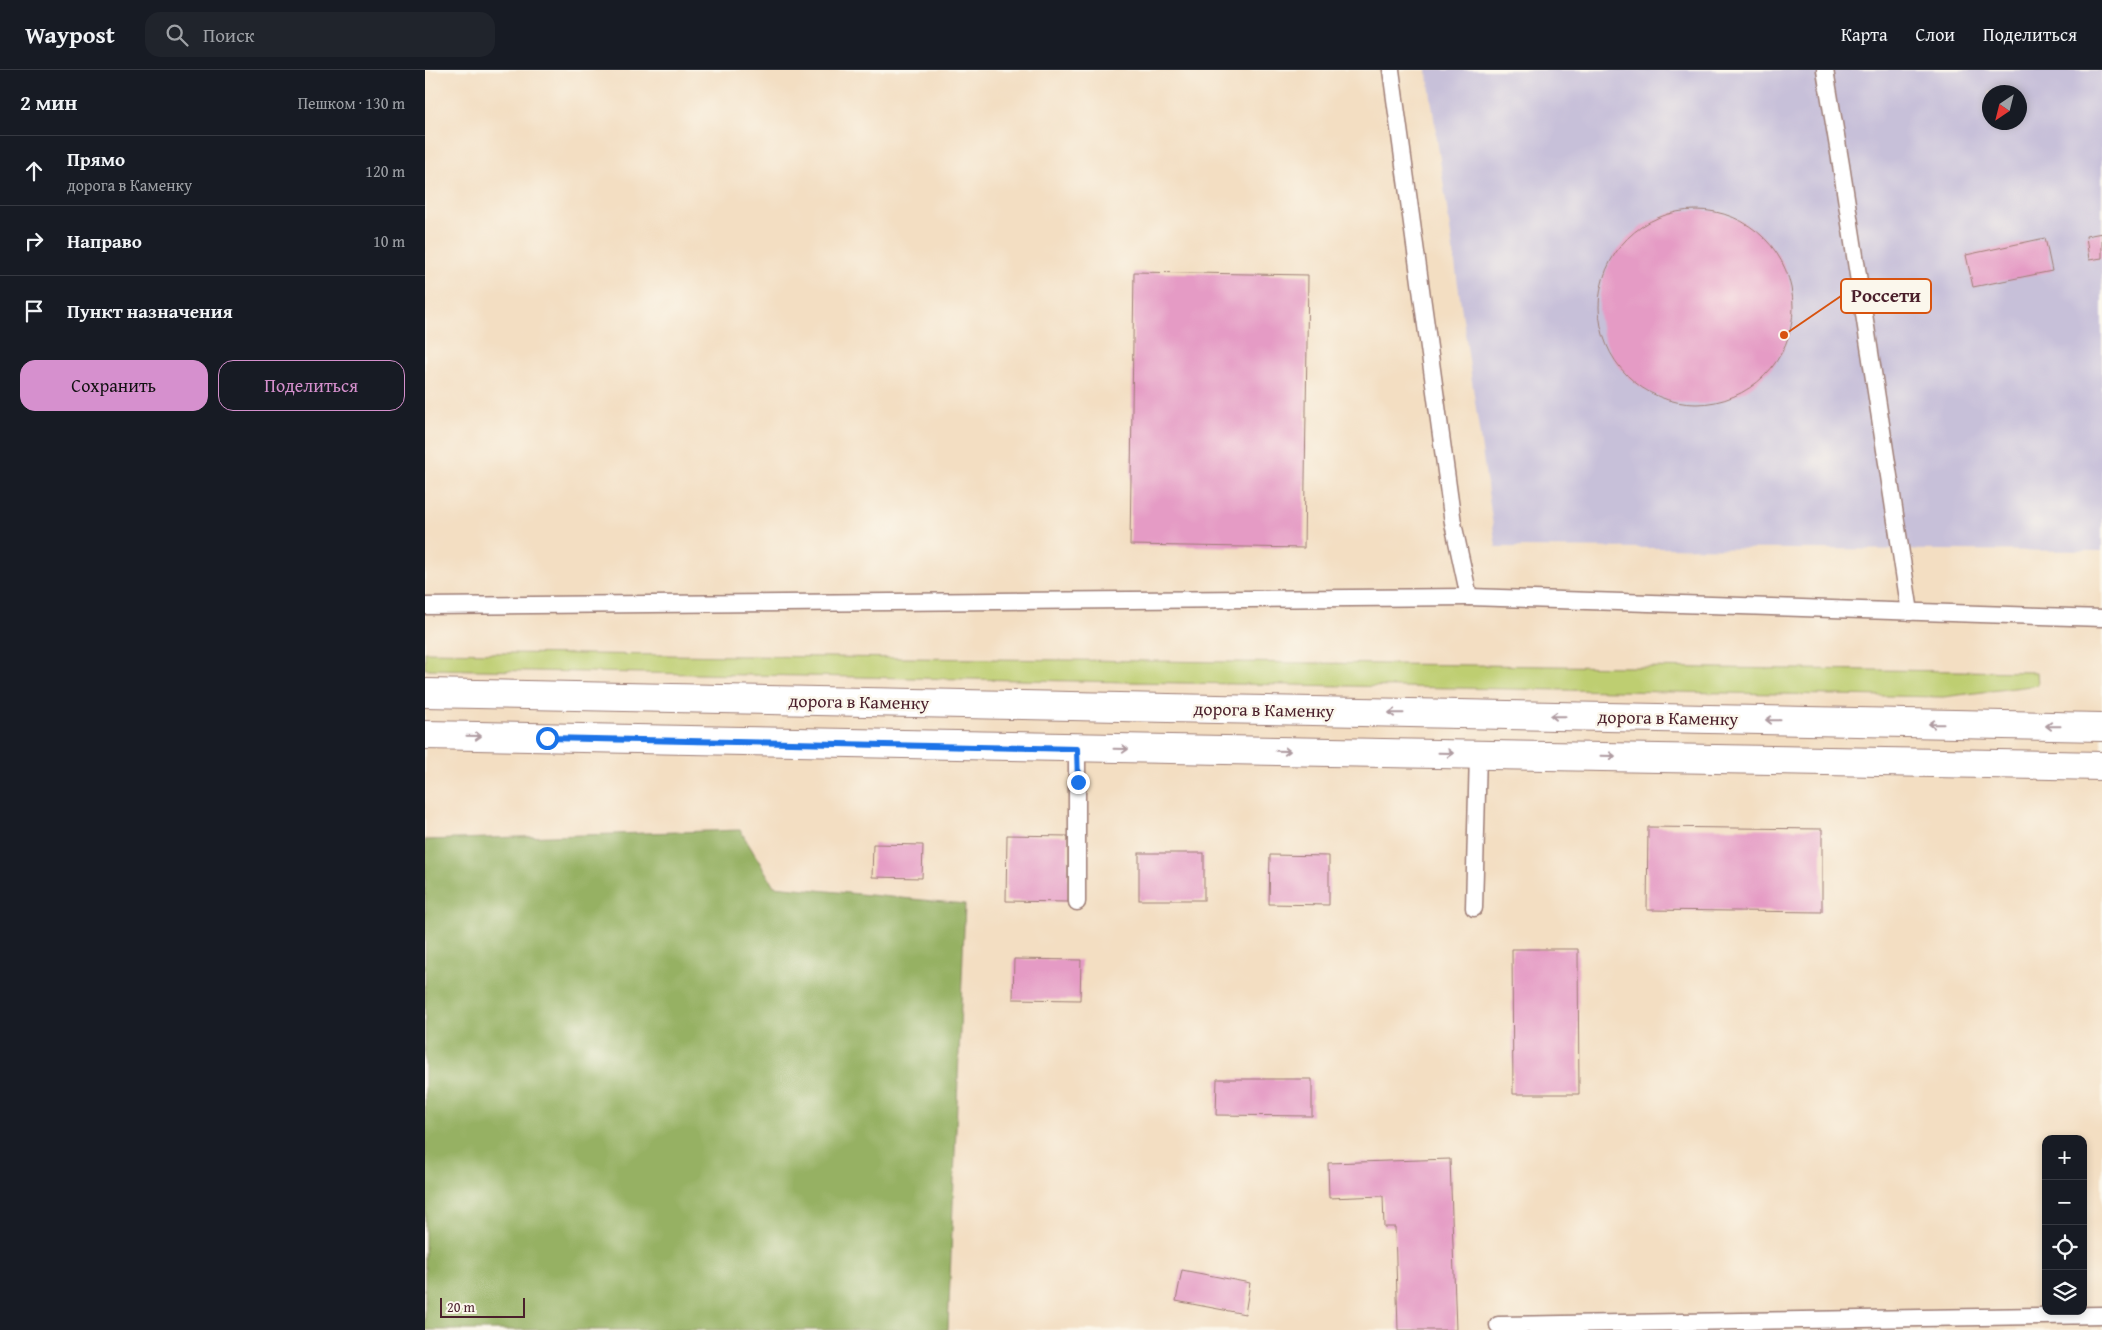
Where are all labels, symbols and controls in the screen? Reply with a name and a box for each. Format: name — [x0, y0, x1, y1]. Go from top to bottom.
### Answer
search box — [145, 12, 495, 57]
text: Waypost — [25, 17, 115, 52]
icon: search — [163, 21, 191, 49]
text: Поиск — [203, 21, 255, 49]
text: Карта — [1841, 21, 1888, 48]
text: Слои — [1916, 21, 1955, 48]
text: Поделиться — [1983, 21, 2077, 48]
north arrow — [1982, 85, 2027, 130]
text: 2 мин — [20, 87, 77, 118]
text: Пешком · 130 m — [298, 91, 405, 115]
text: Прямо — [67, 145, 125, 173]
icon: ahead — [20, 157, 48, 185]
text: 120 m — [365, 159, 405, 183]
text: дорога в Каменку — [67, 173, 192, 197]
icon: right — [20, 227, 48, 255]
text: Направо — [67, 227, 142, 255]
text: 10 m — [373, 229, 405, 253]
callout: Россети — [1841, 279, 1931, 313]
text: Россети — [1851, 281, 1921, 309]
icon: arrive — [20, 297, 48, 325]
text: Пункт назначения — [67, 297, 233, 325]
button: Сохранить — [20, 360, 208, 411]
button: Поделиться — [218, 360, 405, 411]
street label: дорога в Каменку — [788, 687, 930, 716]
street label: дорога в Каменку — [1193, 695, 1335, 724]
street label: дорога в Каменку — [1597, 703, 1739, 732]
one-way arrow — [1388, 708, 1404, 717]
one-way arrow — [1550, 711, 1566, 721]
one-way arrow — [1765, 716, 1781, 725]
one-way arrow — [1928, 719, 1944, 729]
one-way arrow — [2046, 721, 2062, 731]
route start — [536, 727, 559, 750]
one-way arrow — [465, 732, 481, 741]
one-way arrow — [1112, 744, 1128, 754]
one-way arrow — [1274, 746, 1291, 756]
one-way arrow — [1437, 748, 1453, 758]
one-way arrow — [1600, 751, 1616, 761]
route end — [1067, 771, 1090, 794]
map controls — [2042, 1135, 2087, 1315]
button: + — [2042, 1135, 2087, 1180]
button: − — [2042, 1180, 2087, 1225]
button: locate — [2042, 1225, 2087, 1270]
button: layers — [2042, 1270, 2087, 1315]
scale bar — [440, 1295, 525, 1318]
text: 20 m — [447, 1297, 475, 1317]

